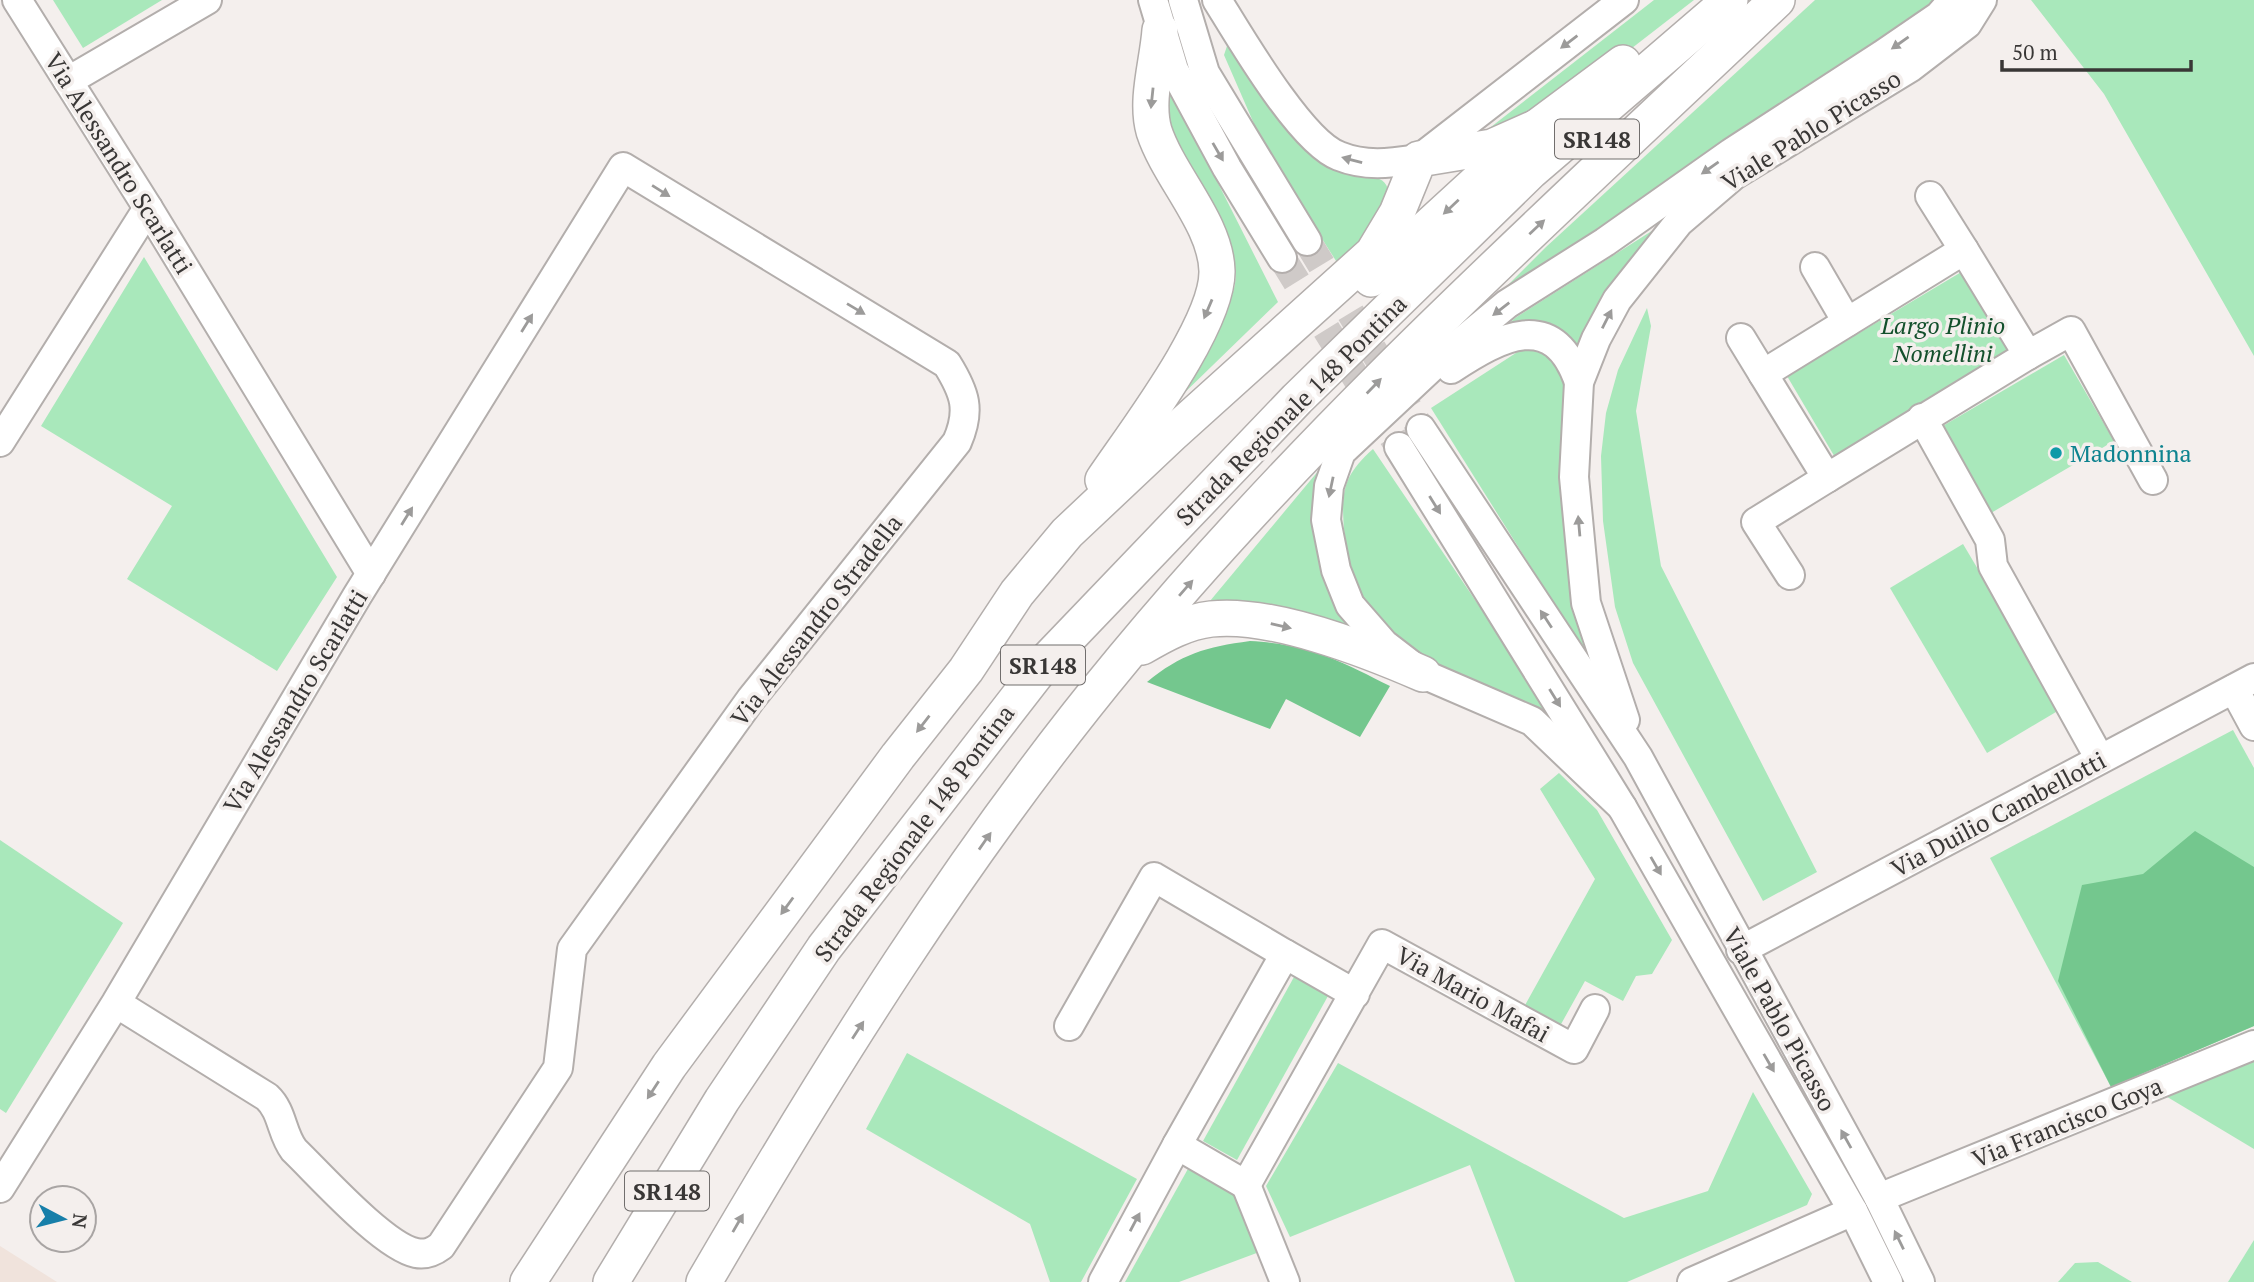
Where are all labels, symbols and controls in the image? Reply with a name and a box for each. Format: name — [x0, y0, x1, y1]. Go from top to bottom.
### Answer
scale bar — [2002, 28, 2191, 72]
one-way arrow — [1561, 34, 1579, 49]
one-way arrow — [1891, 36, 1909, 50]
text: 50 m — [2012, 38, 2058, 66]
street label: Via Alessandro Scarlatti — [38, 46, 200, 280]
street label: Viale Pablo Picasso — [1715, 62, 1907, 198]
one-way arrow — [1147, 87, 1158, 109]
road number: SR148 — [1555, 120, 1639, 158]
one-way arrow — [1212, 142, 1224, 162]
one-way arrow — [1340, 154, 1362, 165]
one-way arrow — [1701, 161, 1719, 175]
one-way arrow — [652, 184, 671, 197]
one-way arrow — [1443, 198, 1460, 214]
one-way arrow — [1528, 219, 1546, 235]
street label: Strada Regionale 148 Pontina — [1169, 288, 1413, 532]
one-way arrow — [1202, 299, 1214, 319]
one-way arrow — [1493, 301, 1510, 316]
one-way arrow — [846, 303, 865, 315]
one-way arrow — [1600, 309, 1612, 329]
park label: Largo Plinio Nomellini — [1880, 309, 2005, 369]
one-way arrow — [520, 313, 533, 332]
one-way arrow — [1366, 377, 1383, 394]
place label: Madonnina — [2070, 437, 2192, 469]
marker: Madonnina — [2048, 445, 2064, 461]
one-way arrow — [1325, 476, 1336, 498]
one-way arrow — [1428, 496, 1441, 515]
one-way arrow — [400, 506, 413, 526]
street label: Via Alessandro Stradella — [723, 507, 909, 733]
one-way arrow — [1573, 515, 1584, 537]
one-way arrow — [1178, 579, 1193, 596]
street label: Via Alessandro Scarlatti — [216, 583, 374, 819]
one-way arrow — [1540, 609, 1553, 628]
one-way arrow — [1270, 621, 1292, 632]
road number: SR148 — [1001, 646, 1085, 684]
one-way arrow — [1548, 689, 1561, 708]
street label: Strada Regionale 148 Pontina — [807, 698, 1021, 968]
one-way arrow — [916, 714, 931, 732]
street label: Via Duilio Cambellotti — [1885, 744, 2111, 884]
one-way arrow — [978, 832, 992, 850]
one-way arrow — [1650, 856, 1662, 876]
one-way arrow — [780, 897, 794, 915]
street label: Viale Pablo Picasso — [1716, 921, 1844, 1117]
street label: Via Mario Mafai — [1391, 939, 1555, 1049]
one-way arrow — [851, 1020, 864, 1039]
one-way arrow — [1763, 1054, 1775, 1073]
street label: Via Francisco Goya — [1967, 1069, 2167, 1175]
one-way arrow — [647, 1080, 660, 1100]
one-way arrow — [1840, 1129, 1852, 1148]
road number: SR148 — [625, 1172, 709, 1210]
north arrow — [28, 1184, 98, 1254]
text: N — [67, 1212, 94, 1230]
one-way arrow — [1130, 1212, 1141, 1232]
one-way arrow — [732, 1214, 744, 1233]
one-way arrow — [1894, 1230, 1905, 1250]

